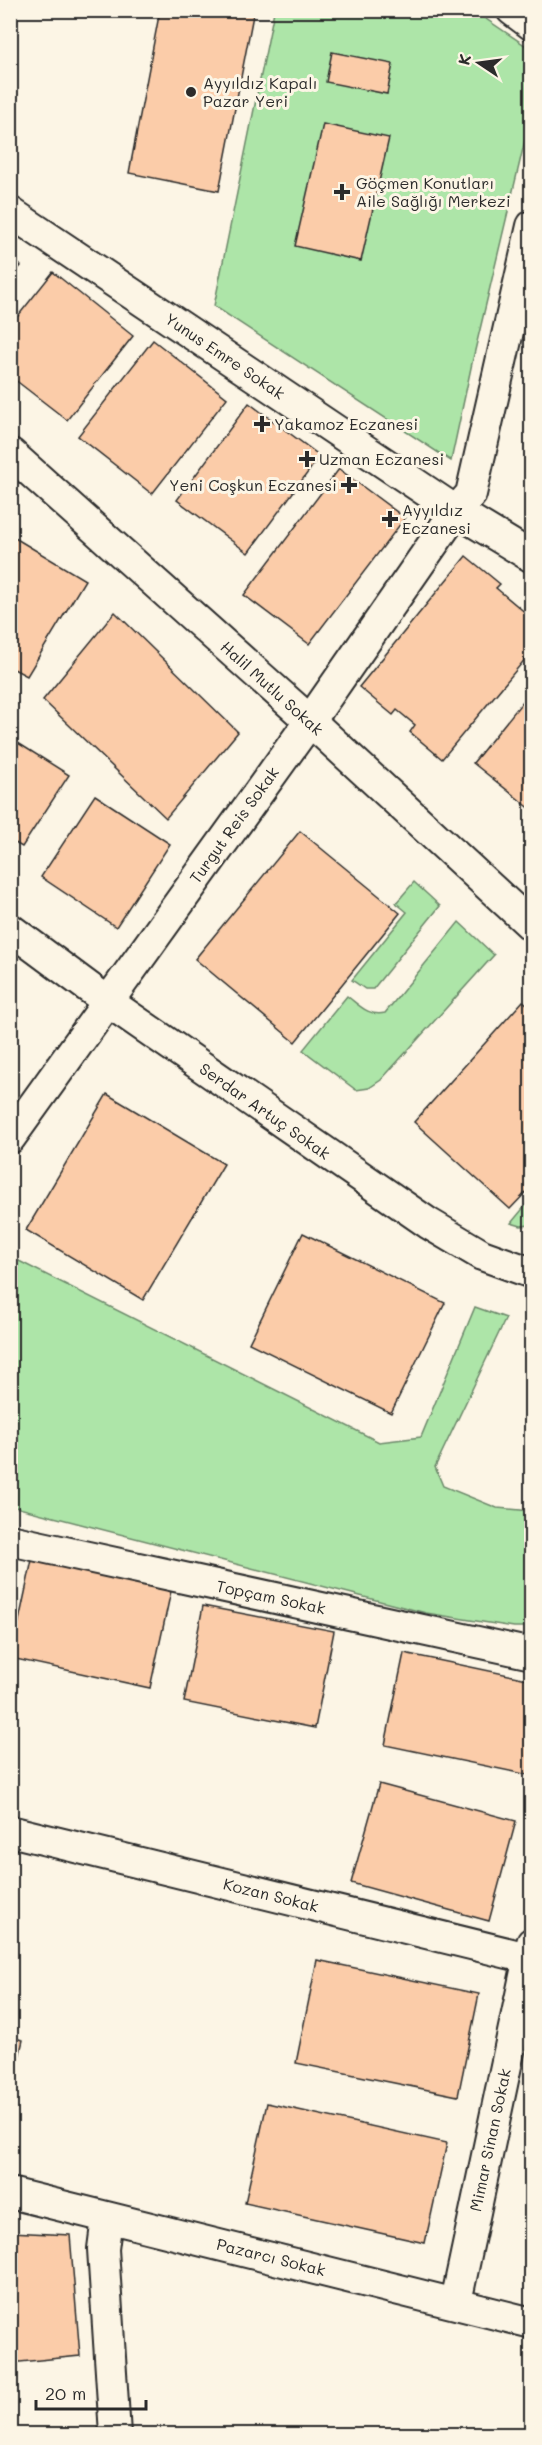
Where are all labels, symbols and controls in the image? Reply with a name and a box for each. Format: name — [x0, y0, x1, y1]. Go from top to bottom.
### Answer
north arrow — [449, 33, 509, 93]
text: K — [452, 52, 475, 67]
place label: Ayyıldız Kapalı Pazar Yeri — [203, 72, 318, 111]
marker: Ayyıldız Kapalı Pazar Yeri — [184, 85, 198, 99]
place label: Göçmen Konutları Aile Sağlığı Merkezi — [356, 172, 511, 211]
marker: Göçmen Konutları Aile Sağlığı Merkezi — [333, 183, 351, 201]
street label: Yunus Emre Sokak — [161, 308, 289, 403]
place label: Yakamoz Eczanesi — [274, 413, 418, 434]
marker: Yakamoz Eczanesi — [255, 417, 269, 431]
place label: Uzman Eczanesi — [319, 448, 444, 469]
marker: Uzman Eczanesi — [300, 452, 314, 466]
place label: Yeni Coşkun Eczanesi — [169, 474, 337, 495]
marker: Yeni Coşkun Eczanesi — [342, 478, 356, 492]
place label: Ayyıldız Eczanesi — [402, 499, 471, 538]
marker: Ayyıldız Eczanesi — [383, 512, 397, 526]
street label: Halil Mutlu Sokak — [217, 636, 328, 739]
street label: Turgut Reis Sokak — [184, 762, 283, 887]
street label: Serdar Artuç Sokak — [196, 1058, 335, 1164]
street label: Topçam Sokak — [215, 1575, 328, 1618]
street label: Kozan Sokak — [221, 1873, 321, 1916]
street label: Mimar Sinan Sokak — [464, 2066, 515, 2213]
street label: Pazarcı Sokak — [214, 2233, 328, 2280]
scale bar — [36, 2373, 146, 2411]
text: 20 m — [45, 2381, 86, 2405]

